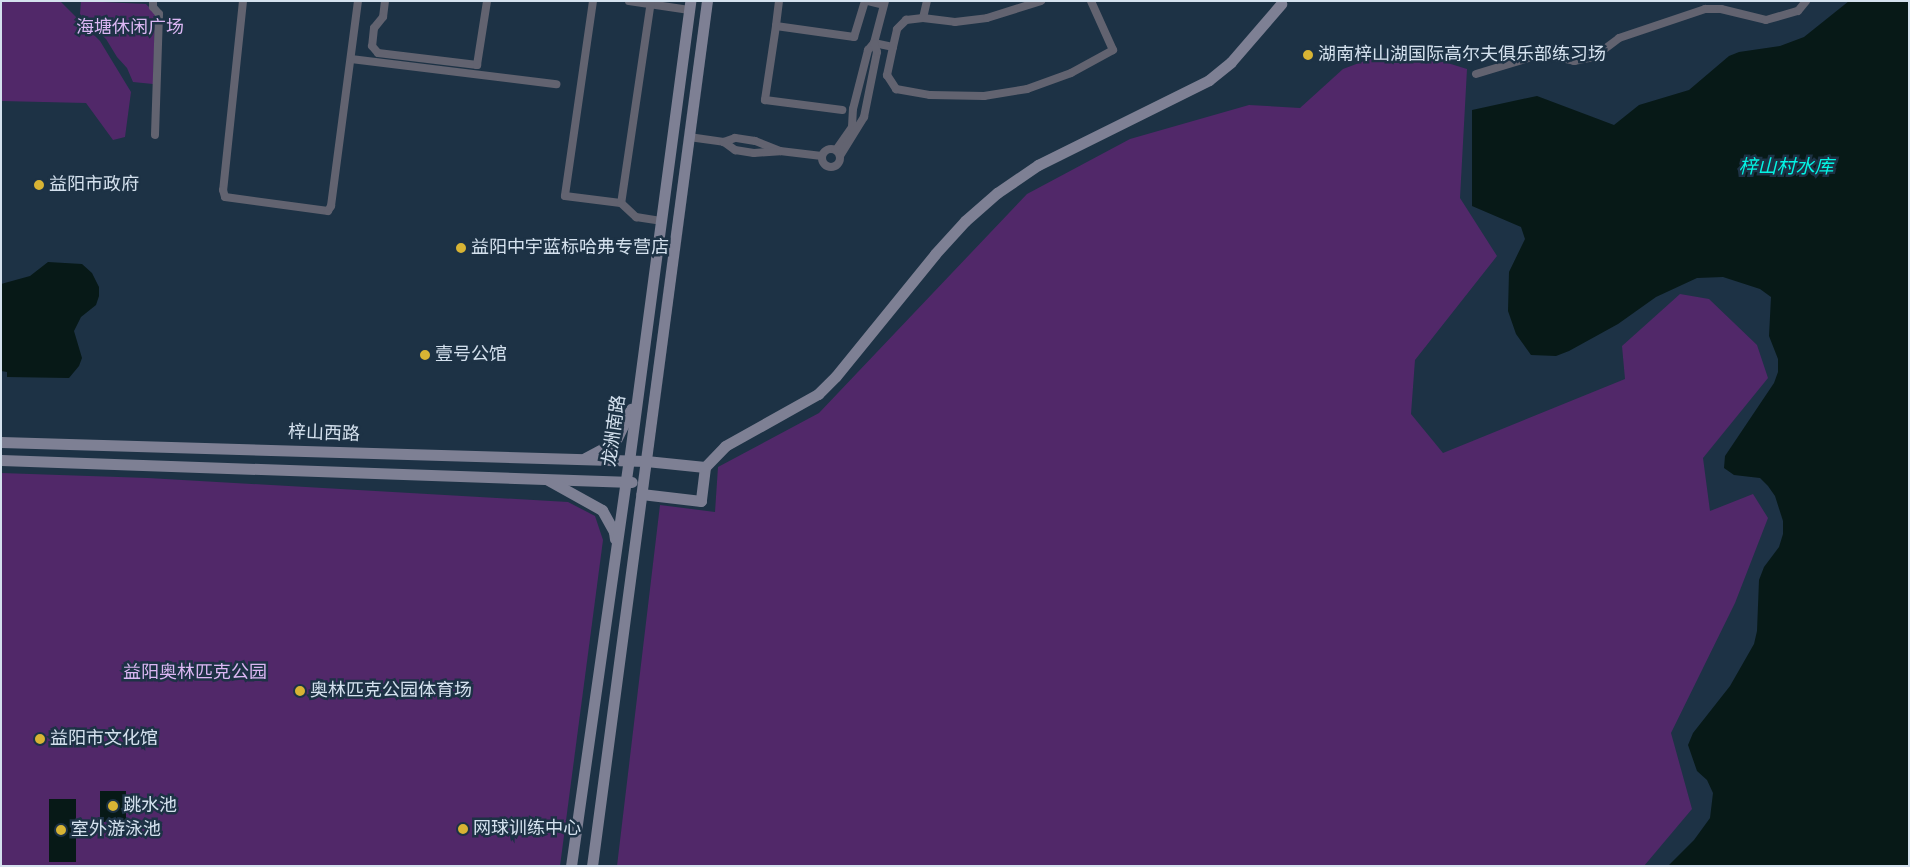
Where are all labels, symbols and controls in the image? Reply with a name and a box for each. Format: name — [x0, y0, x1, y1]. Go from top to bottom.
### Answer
park label: 海塘休闲广场 — [76, 17, 184, 39]
place label: 湖南梓山湖国际高尔夫俱乐部练习场 — [1318, 44, 1606, 66]
marker: 湖南梓山湖国际高尔夫俱乐部练习场 — [1302, 49, 1314, 61]
water label: 梓山村水库 — [1739, 157, 1833, 179]
place label: 益阳市政府 — [49, 174, 139, 196]
marker: 益阳市政府 — [33, 179, 45, 191]
place label: 益阳中宇蓝标哈弗专营店 — [471, 237, 669, 259]
marker: 益阳中宇蓝标哈弗专营店 — [455, 242, 467, 254]
place label: 壹号公馆 — [435, 344, 507, 366]
marker: 壹号公馆 — [419, 349, 431, 361]
street label: 龙洲南路 — [599, 394, 631, 468]
street label: 梓山西路 — [288, 422, 360, 446]
park label: 益阳奥林匹克公园 — [123, 662, 267, 684]
place label: 奥林匹克公园体育场 — [310, 680, 472, 702]
marker: 奥林匹克公园体育场 — [294, 685, 306, 697]
place label: 益阳市文化馆 — [50, 728, 158, 750]
marker: 益阳市文化馆 — [34, 733, 46, 745]
place label: 跳水池 — [123, 795, 177, 817]
marker: 跳水池 — [107, 800, 119, 812]
place label: 网球训练中心 — [473, 818, 581, 840]
place label: 室外游泳池 — [71, 819, 161, 841]
marker: 网球训练中心 — [457, 823, 469, 835]
marker: 室外游泳池 — [55, 824, 67, 836]

